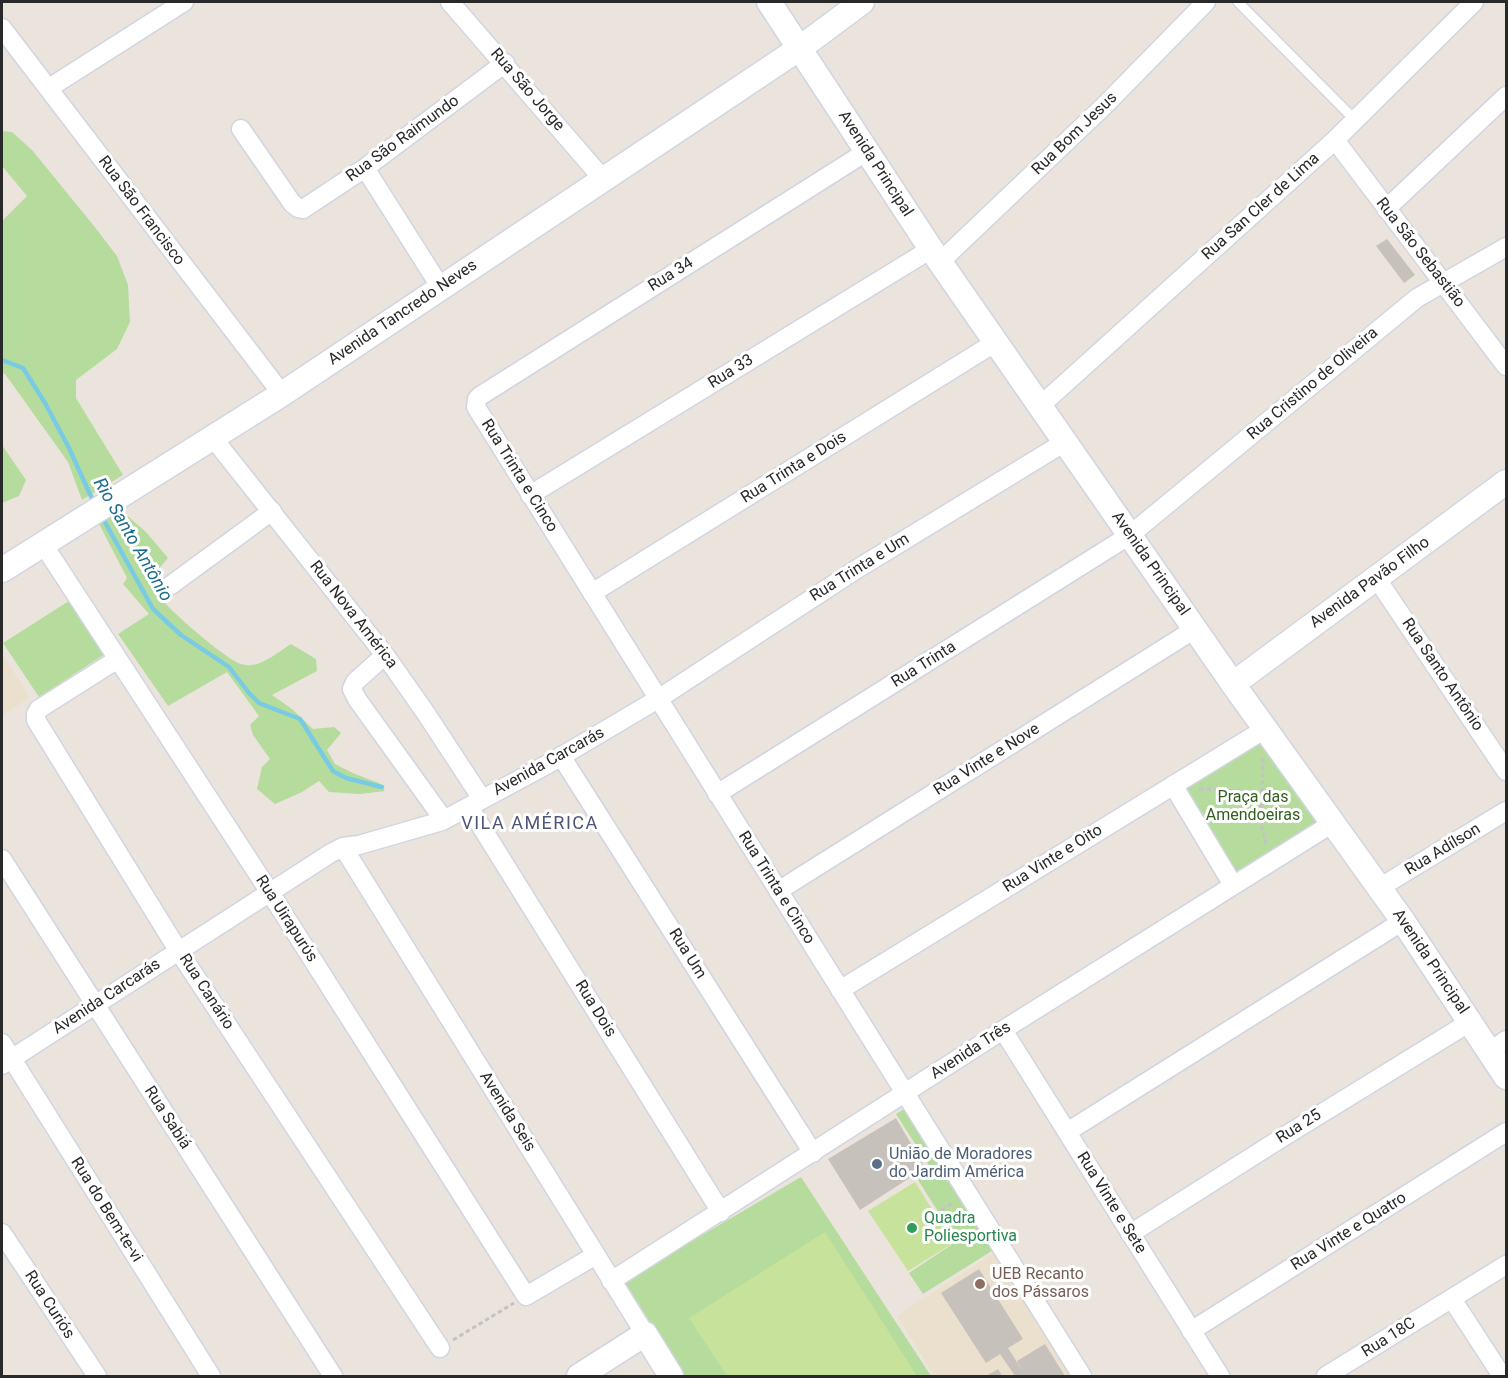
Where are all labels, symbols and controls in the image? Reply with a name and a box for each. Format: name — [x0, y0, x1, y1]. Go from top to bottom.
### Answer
street label: Rua São Jorge — [486, 45, 568, 135]
street label: Rua Bom Jesus — [1028, 89, 1122, 179]
street label: Rua São Raimundo — [343, 92, 463, 186]
street label: Avenida Principal — [834, 107, 916, 221]
street label: Rua San Cler de Lima — [1198, 149, 1324, 265]
street label: Rua São Francisco — [94, 153, 188, 269]
street label: Rua São Sebastião — [1371, 194, 1469, 312]
street label: Rua 34 — [645, 254, 697, 296]
street label: Avenida Tancredo Neves — [325, 256, 481, 370]
street label: Rua Cristino de Oliveira — [1244, 324, 1382, 444]
street label: Rua 33 — [705, 351, 757, 393]
street label: Rua Trinta e Cinco — [477, 416, 561, 536]
street label: Rua Trinta e Dois — [738, 428, 850, 508]
water label: Rio Santo Antônio — [88, 474, 176, 606]
street label: Avenida Principal — [1107, 508, 1193, 620]
street label: Rua Trinta e Um — [807, 530, 913, 606]
street label: Avenida Pavão Filho — [1306, 533, 1434, 633]
street label: Rua Nova América — [305, 557, 401, 673]
street label: Rua Santo Antônio — [1397, 615, 1487, 735]
street label: Rua Trinta — [888, 638, 960, 692]
street label: Rua Vinte e Nove — [931, 720, 1043, 800]
street label: Avenida Carcarás — [490, 724, 608, 800]
park label: Praça das Amendoeiras — [1206, 788, 1300, 826]
district label: VILA AMÉRICA — [461, 813, 599, 835]
street label: Rua Adílson — [1402, 820, 1484, 880]
street label: Rua Vinte e Oito — [1000, 821, 1106, 897]
street label: Rua Trinta e Cinco — [734, 828, 818, 948]
street label: Rua Uirapurύs — [251, 872, 321, 966]
street label: Avenida Principal — [1388, 906, 1472, 1018]
street label: Rua Um — [664, 925, 710, 983]
street label: Rua Canário — [174, 951, 238, 1033]
street label: Avenida Carcarás — [50, 955, 164, 1039]
street label: Rua Dois — [570, 977, 620, 1041]
street label: Avenida Três — [927, 1018, 1015, 1084]
street label: Avenida Seis — [475, 1068, 539, 1156]
street label: Rua Sabiá — [140, 1083, 194, 1153]
street label: Rua 25 — [1273, 1106, 1325, 1148]
place label: União de Moradores do Jardim América — [889, 1145, 1032, 1183]
street label: Rua Vinte e Sete — [1072, 1149, 1150, 1257]
street label: Rua do Bem-te-vi — [66, 1154, 146, 1266]
marker: União de Moradores do Jardim América — [870, 1157, 884, 1171]
street label: Rua Vinte e Quatro — [1288, 1189, 1410, 1275]
place label: Quadra Poliesportiva — [924, 1209, 1017, 1247]
marker: Quadra Poliesportiva — [905, 1221, 919, 1235]
place label: UEB Recanto dos Pássaros — [992, 1265, 1089, 1303]
street label: Rua Curiós — [20, 1267, 78, 1343]
marker: UEB Recanto dos Pássaros — [973, 1277, 987, 1291]
street label: Rua 18C — [1359, 1314, 1419, 1362]

